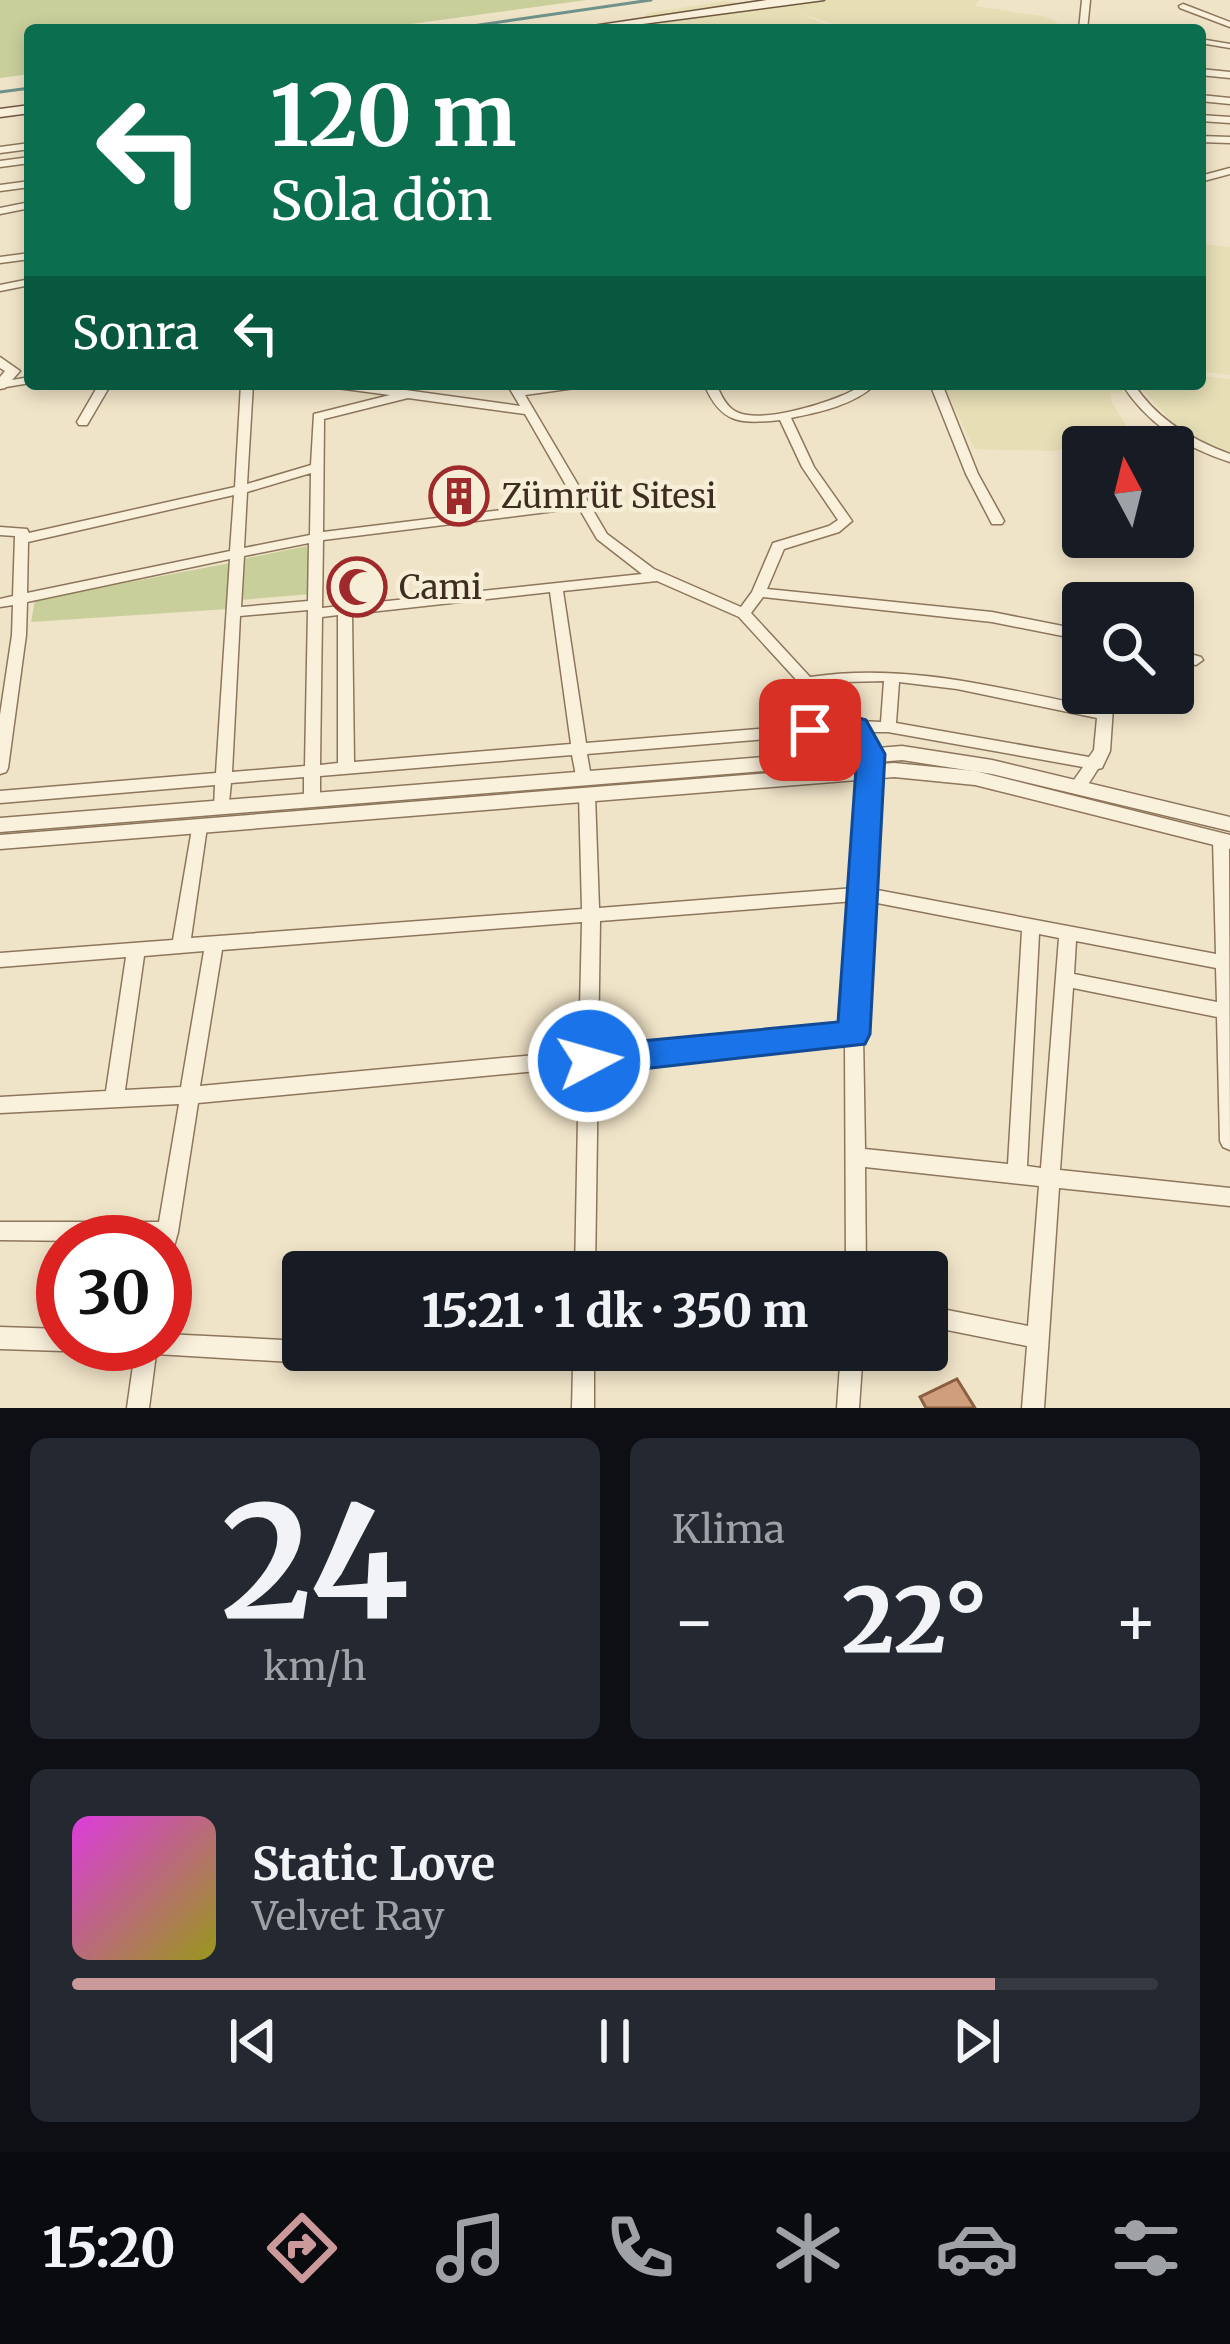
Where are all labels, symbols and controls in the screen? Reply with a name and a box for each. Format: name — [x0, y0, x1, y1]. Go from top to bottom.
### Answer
text: 120 m — [270, 63, 517, 169]
icon: left — [72, 72, 228, 228]
text: Sola dön — [270, 167, 492, 235]
icon: left — [223, 300, 289, 366]
text: Sonra — [72, 305, 199, 361]
north arrow — [1062, 426, 1194, 558]
map controls — [1062, 426, 1194, 714]
building icon: Zümrüt Sitesi — [428, 465, 490, 527]
place label: Zümrüt Sitesi — [501, 476, 716, 517]
mosque icon: Cami — [326, 556, 388, 618]
place label: Cami — [399, 567, 482, 608]
button: search — [1062, 582, 1194, 714]
pin — [759, 679, 861, 781]
icon: arrive — [777, 697, 843, 763]
position arrow — [526, 998, 652, 1124]
speed limit sign: 30 — [36, 1215, 192, 1371]
text: 15:21 · 1 dk · 350 m — [422, 1283, 808, 1339]
text: 24 — [221, 1465, 409, 1662]
text: Klima — [672, 1505, 785, 1554]
text: 22° — [842, 1564, 988, 1678]
text: − — [672, 1580, 716, 1663]
text: + — [1114, 1580, 1158, 1663]
text: km/h — [263, 1642, 367, 1691]
text: Static Love — [252, 1836, 495, 1892]
text: Velvet Ray — [252, 1892, 444, 1941]
icon: previous — [220, 2008, 286, 2074]
icon: pause — [582, 2008, 648, 2074]
icon: next — [944, 2008, 1010, 2074]
icon: directions — [260, 2206, 344, 2290]
icon: music — [429, 2206, 513, 2290]
icon: phone — [598, 2206, 682, 2290]
icon: climate — [766, 2206, 850, 2290]
icon: car — [935, 2206, 1019, 2290]
icon: filters — [1104, 2206, 1188, 2290]
text: 15:20 — [42, 2214, 176, 2282]

